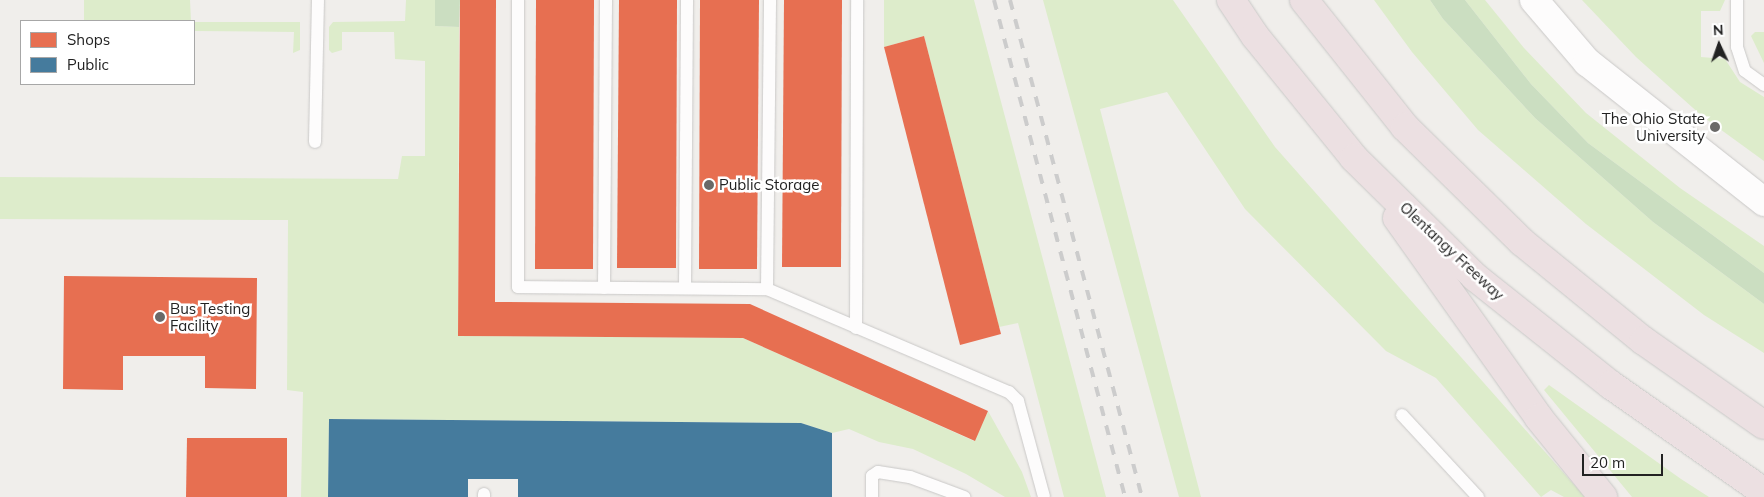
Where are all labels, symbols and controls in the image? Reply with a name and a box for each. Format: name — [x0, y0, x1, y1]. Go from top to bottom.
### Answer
legend — [20, 20, 195, 85]
north arrow — [1694, 20, 1744, 70]
text: N — [1712, 21, 1724, 39]
text: Shops — [67, 30, 110, 49]
text: Public — [67, 55, 109, 74]
place label: The Ohio State University — [1602, 109, 1705, 144]
marker: The Ohio State University — [1709, 121, 1721, 133]
place label: Public Storage — [719, 176, 819, 194]
marker: Public Storage — [703, 179, 715, 191]
street label: Olentangy Freeway — [1396, 198, 1508, 304]
place label: Bus Testing Facility — [170, 299, 250, 334]
marker: Bus Testing Facility — [154, 311, 166, 323]
scale bar — [1584, 444, 1665, 476]
text: 20 m — [1590, 453, 1625, 472]

